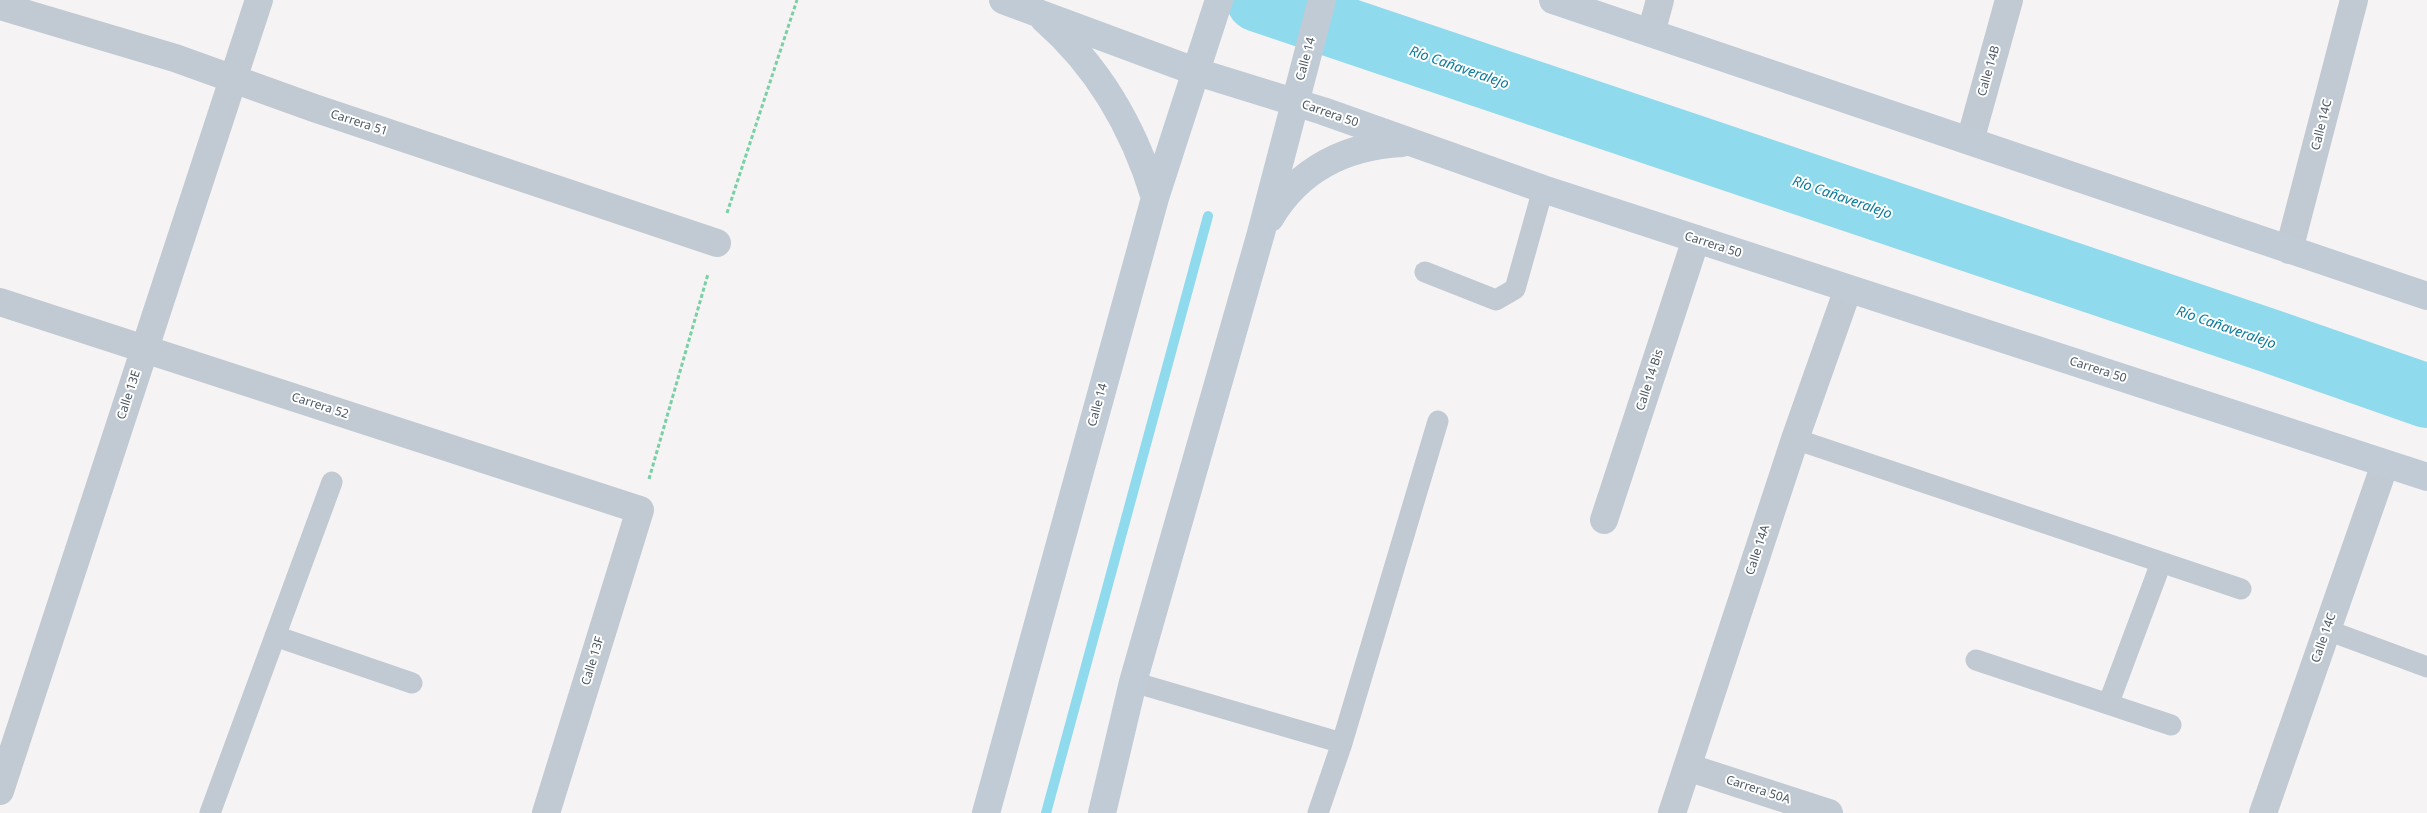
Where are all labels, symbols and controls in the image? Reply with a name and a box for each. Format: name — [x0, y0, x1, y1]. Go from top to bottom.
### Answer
street label: Calle 14 — [1293, 36, 1319, 82]
water label: Río Cañaveralejo — [1407, 43, 1511, 93]
street label: Calle 14B — [1975, 44, 2003, 98]
street label: Carrera 50 — [1300, 98, 1360, 130]
street label: Calle 14C — [2309, 98, 2335, 152]
street label: Carrera 51 — [329, 107, 389, 139]
water label: Río Cañaveralejo — [1790, 173, 1894, 223]
street label: Carrera 50 — [1683, 229, 1743, 261]
water label: Río Cañaveralejo — [2174, 303, 2278, 353]
street label: Calle 14 Bis — [1633, 347, 1667, 413]
street label: Carrera 50 — [2068, 354, 2128, 386]
street label: Calle 13E — [114, 369, 144, 421]
street label: Calle 14 — [1085, 382, 1111, 428]
street label: Carrera 52 — [290, 390, 350, 422]
street label: Calle 14A — [1743, 523, 1773, 577]
street label: Calle 14C — [2309, 611, 2339, 665]
street label: Calle 13F — [579, 635, 607, 687]
street label: Carrera 50A — [1724, 773, 1792, 807]

